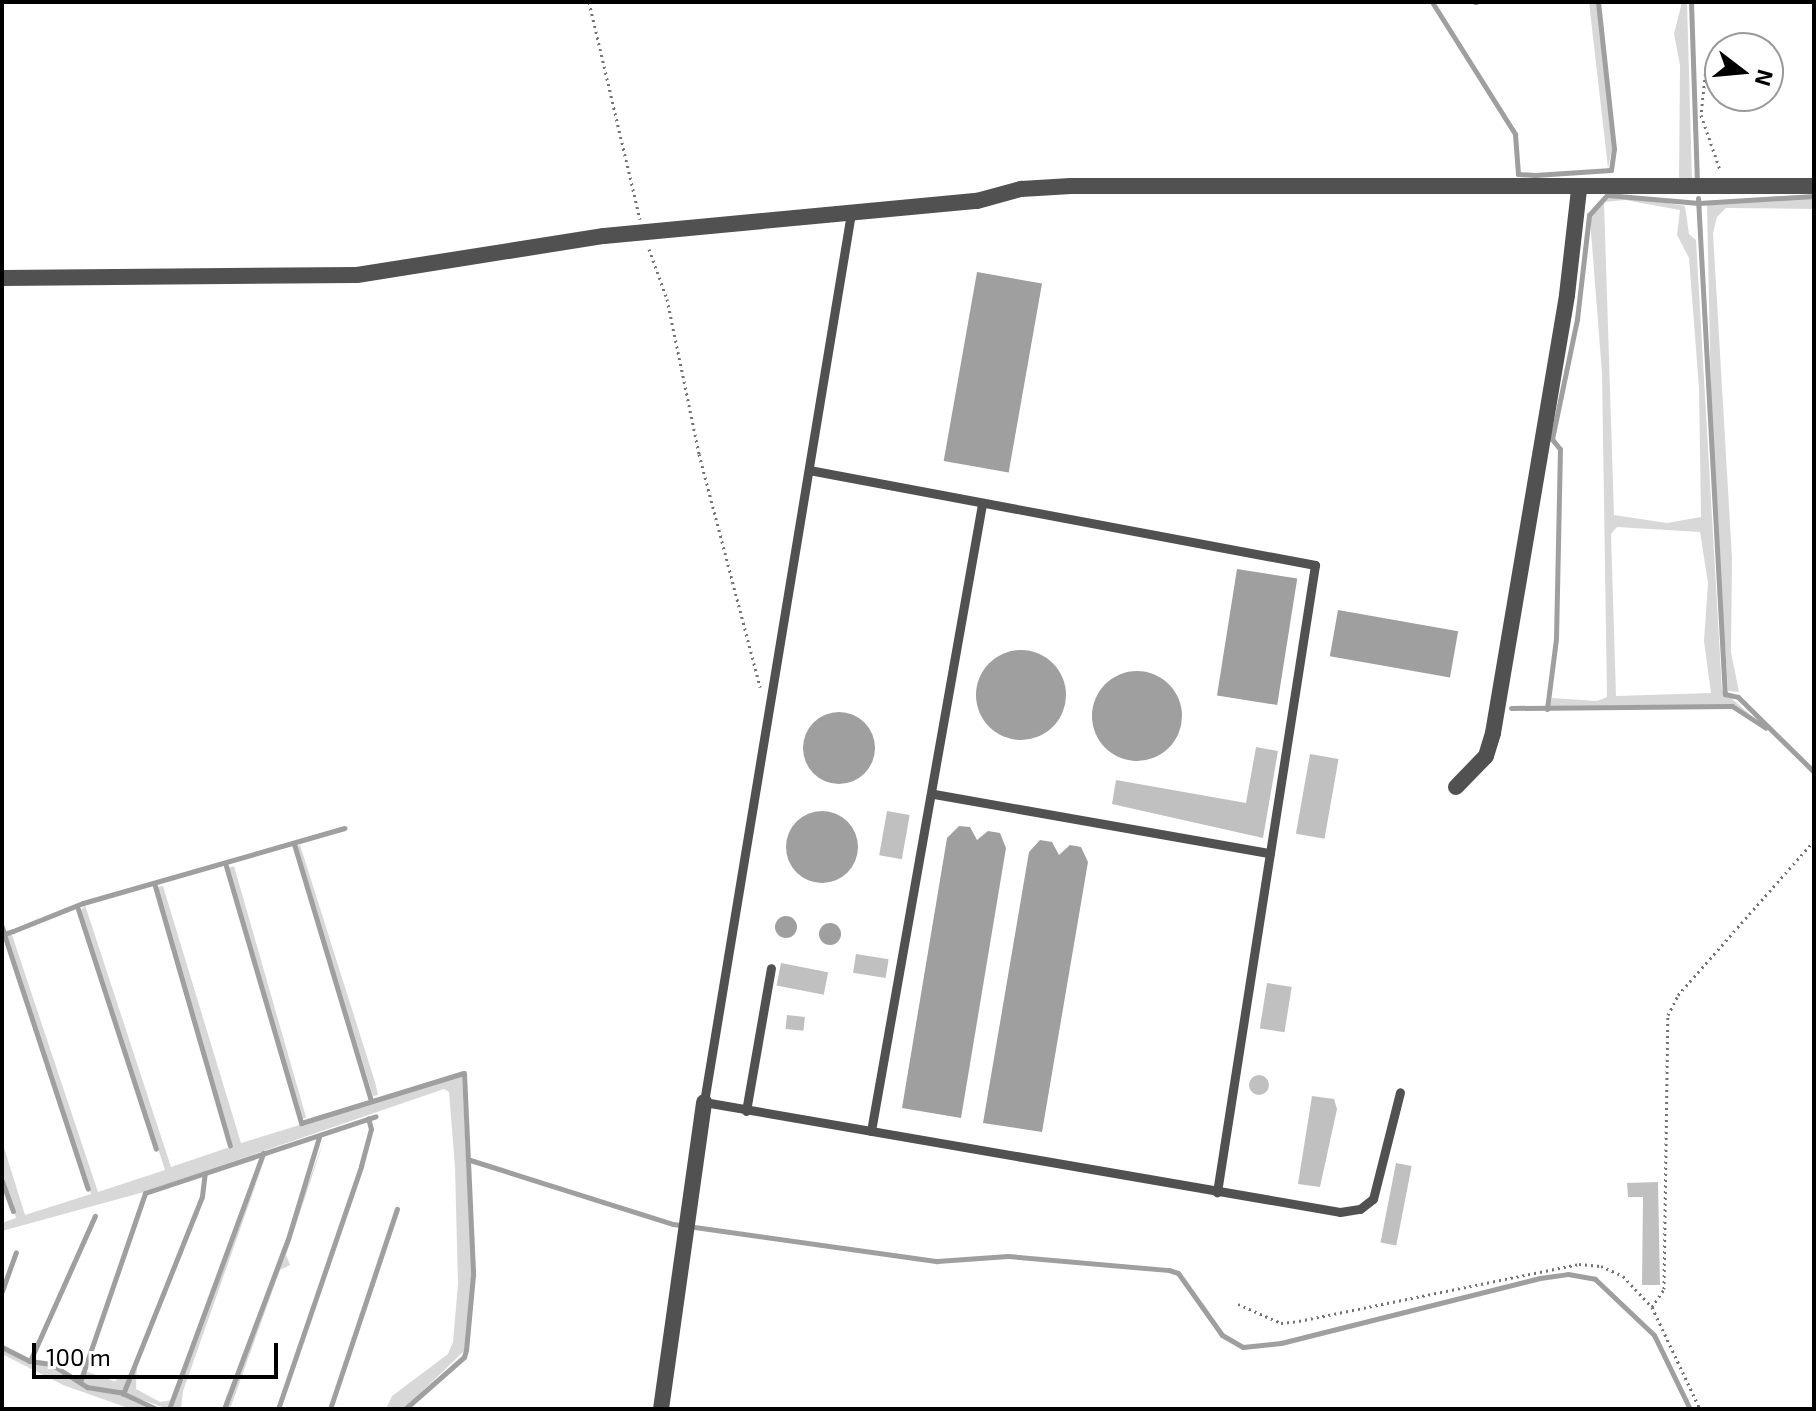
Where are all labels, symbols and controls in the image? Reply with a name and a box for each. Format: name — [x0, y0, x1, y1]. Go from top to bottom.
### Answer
north arrow — [1704, 32, 1784, 112]
text: N — [1750, 67, 1780, 89]
scale bar — [36, 1327, 282, 1377]
text: 100 m — [46, 1342, 111, 1371]

